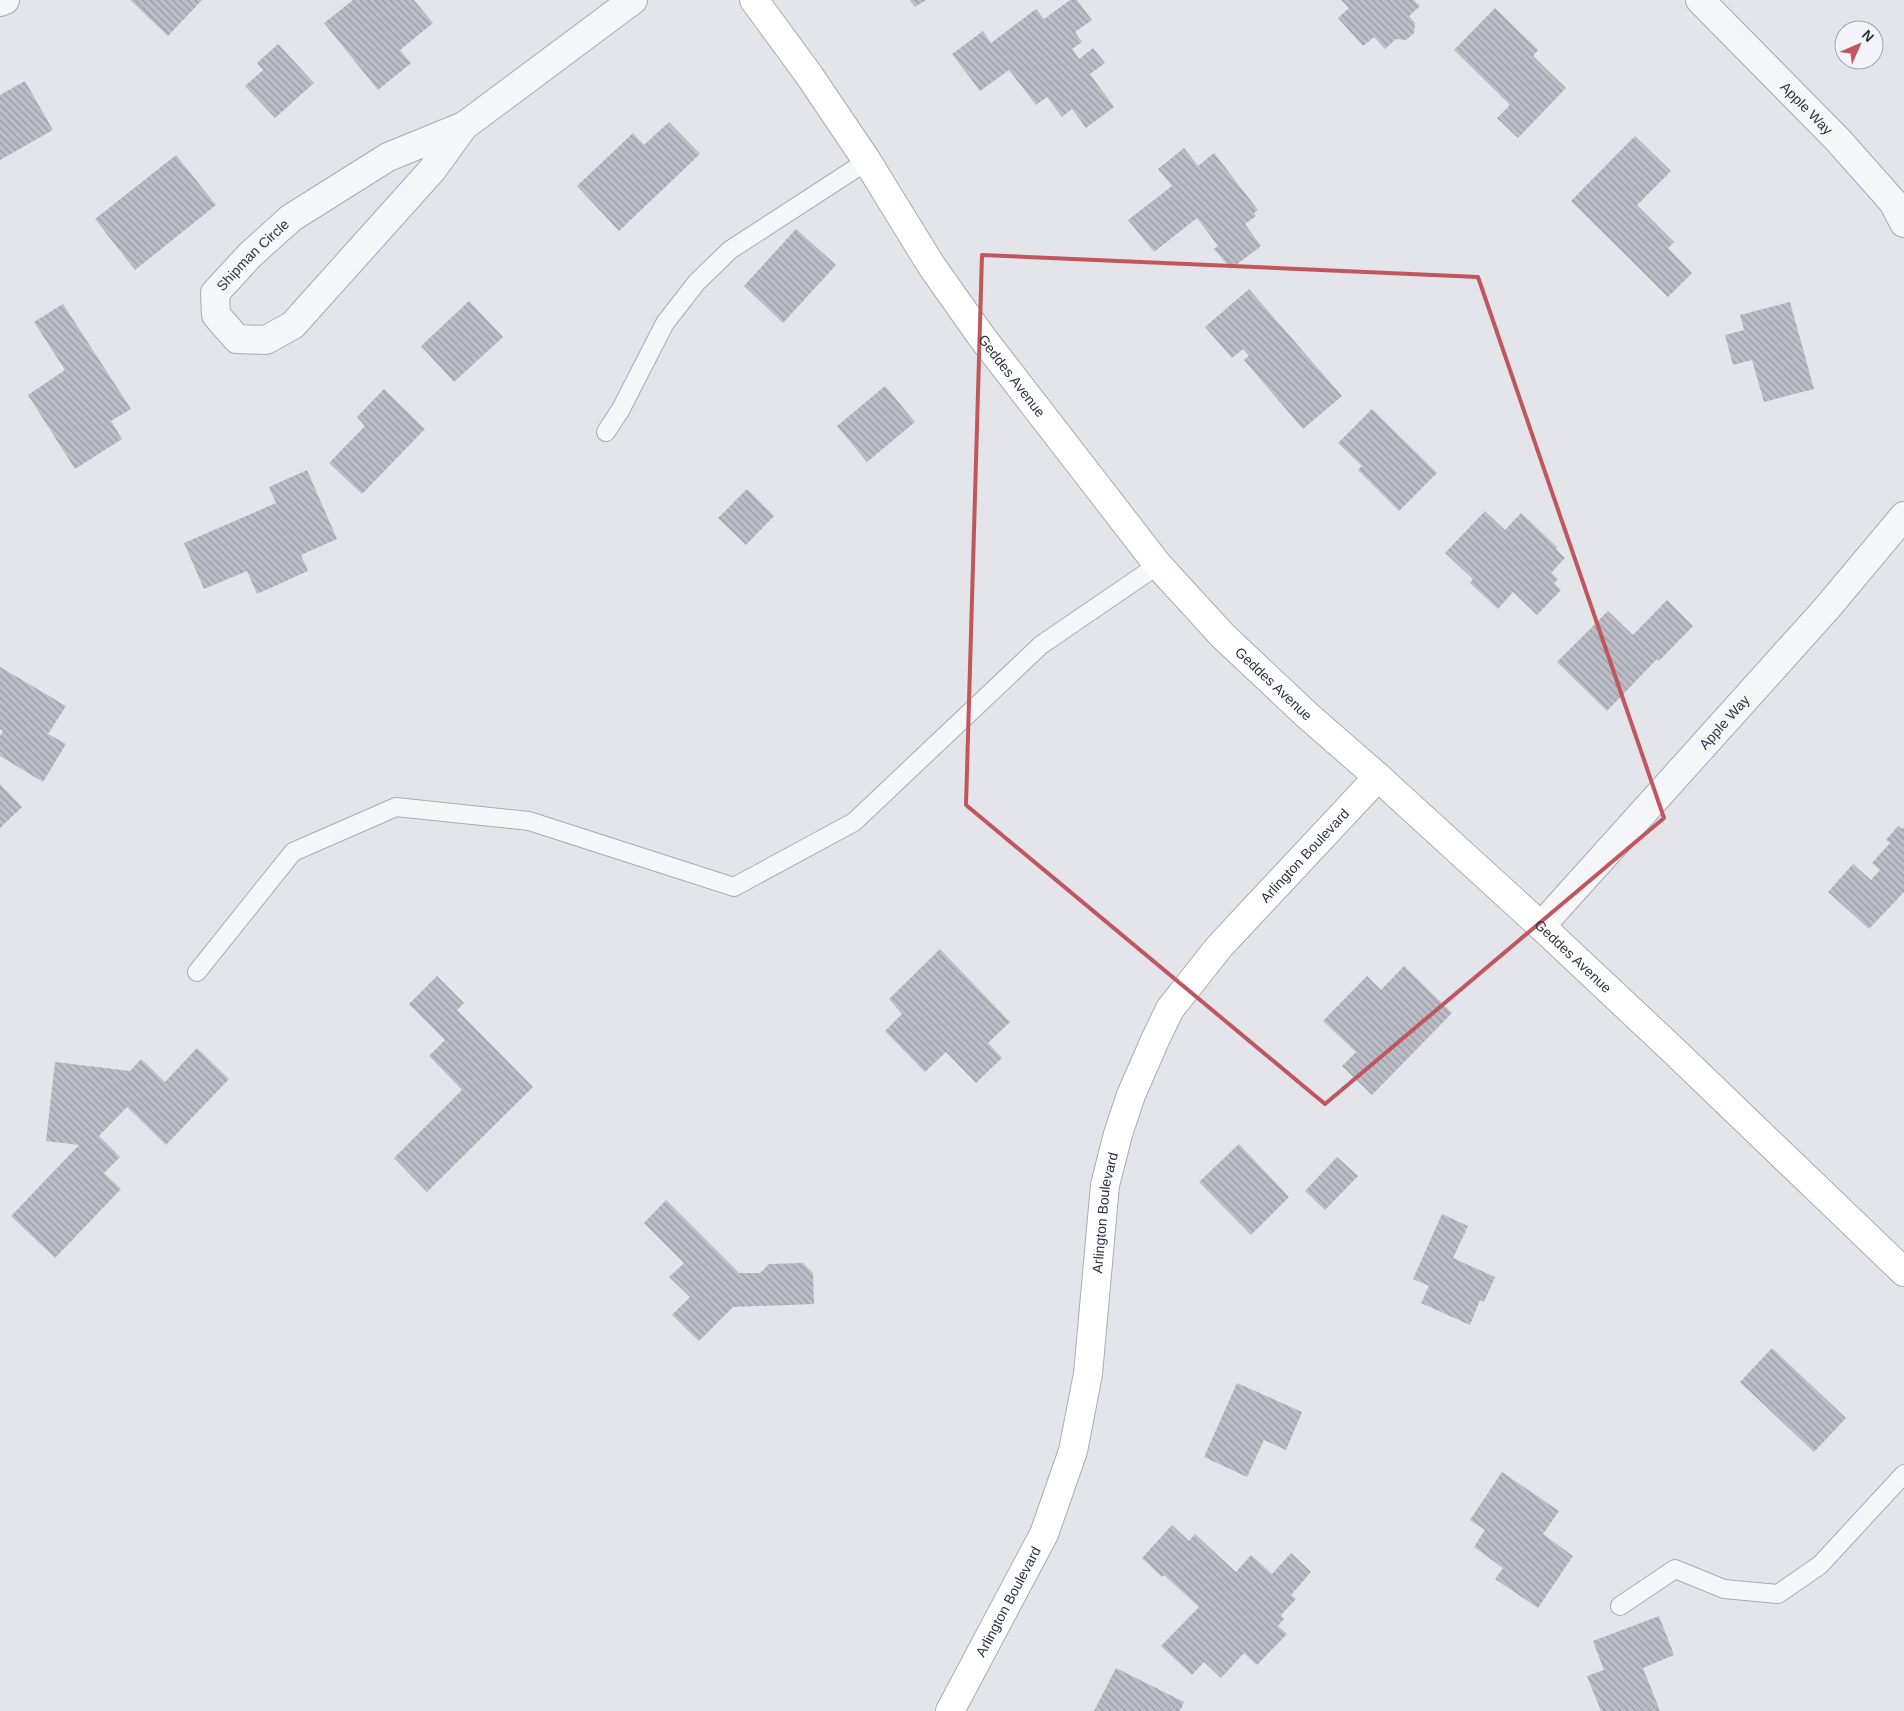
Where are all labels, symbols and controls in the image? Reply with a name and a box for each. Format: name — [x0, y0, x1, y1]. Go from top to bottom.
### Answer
north arrow — [1834, 20, 1884, 70]
text: N — [1859, 27, 1877, 45]
street label: Apple Way — [1777, 79, 1836, 138]
street label: Shipman Circle — [213, 216, 292, 294]
street label: Geddes Avenue — [975, 332, 1049, 420]
street label: Geddes Avenue — [1232, 644, 1316, 724]
street label: Apple Way — [1696, 692, 1753, 753]
street label: Arlington Boulevard — [1257, 805, 1352, 906]
street label: Geddes Avenue — [1532, 916, 1615, 996]
street label: Arlington Boulevard — [1089, 1150, 1121, 1274]
street label: Arlington Boulevard — [972, 1544, 1044, 1659]

